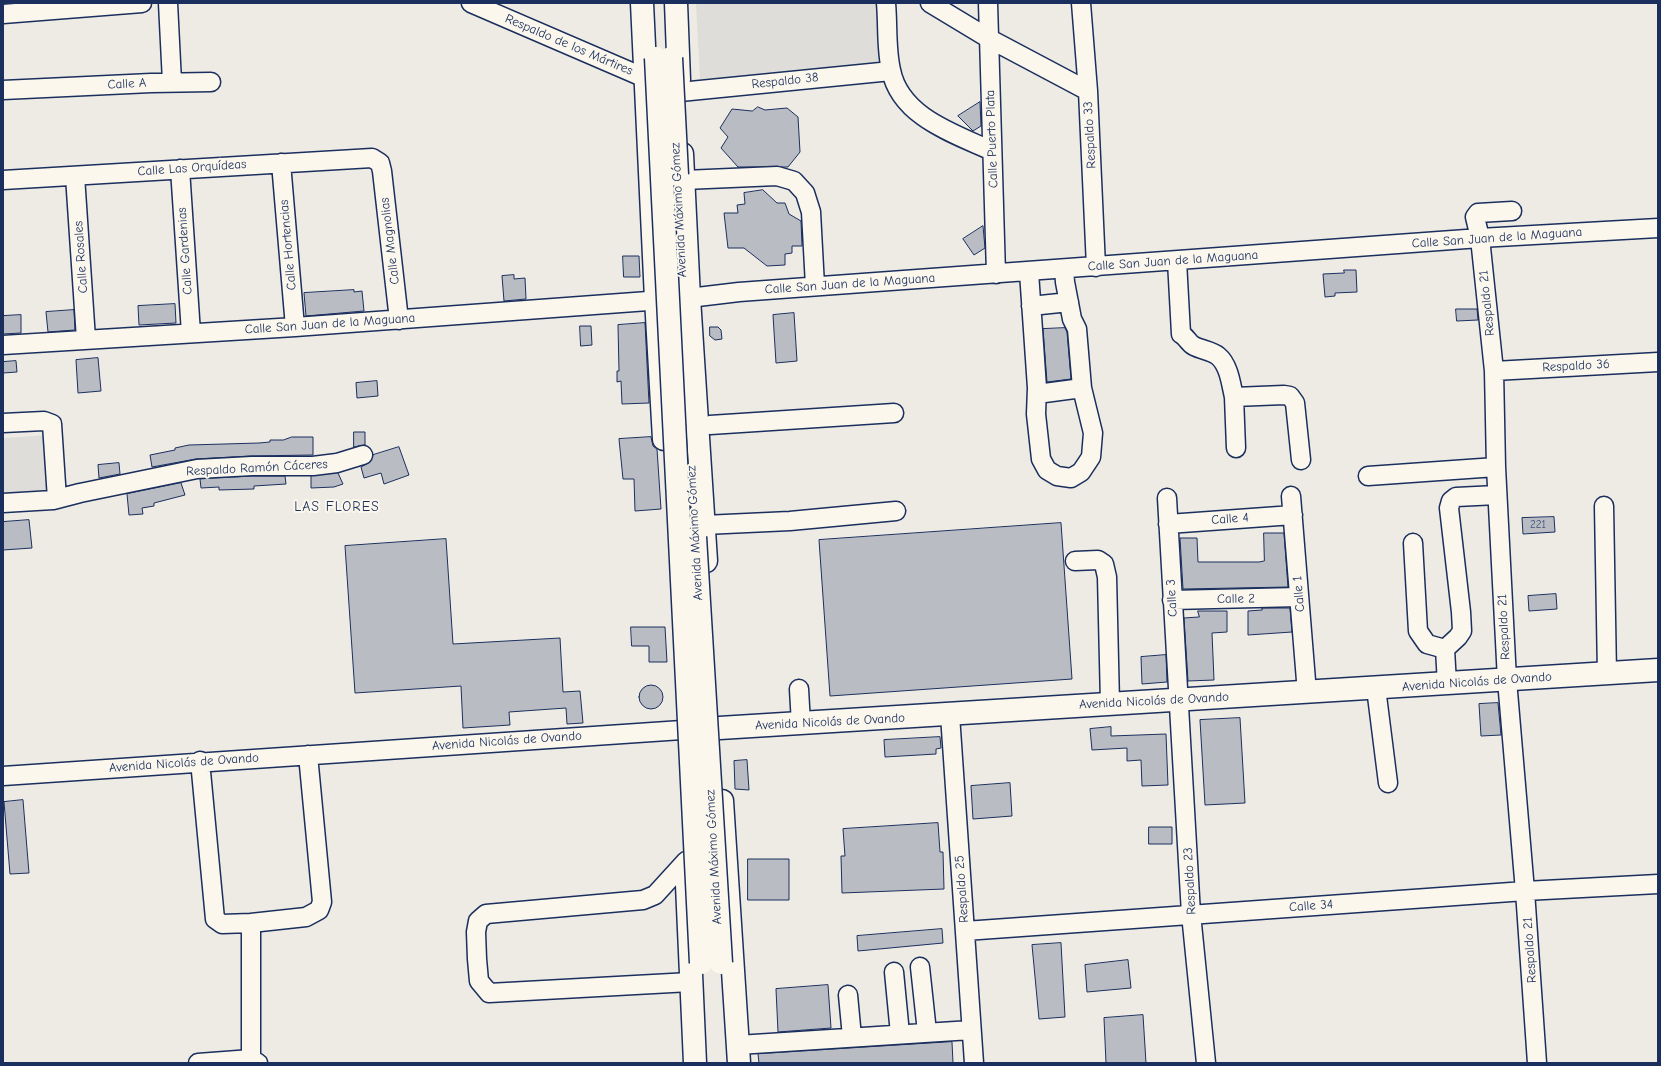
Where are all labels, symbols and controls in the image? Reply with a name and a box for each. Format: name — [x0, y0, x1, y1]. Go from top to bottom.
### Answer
street label: Respaldo de los Mártires — [503, 11, 635, 79]
street label: Respaldo 38 — [751, 70, 819, 92]
street label: Calle A — [107, 75, 147, 93]
street label: Calle Puerto Plata — [982, 90, 1002, 188]
street label: Respaldo 33 — [1080, 101, 1100, 169]
street label: Avenida Máximo Gómez — [668, 142, 690, 278]
street label: Calle Las Orquídeas — [137, 156, 247, 180]
street label: Calle Magnolias — [377, 197, 403, 285]
street label: Calle Hortencias — [276, 199, 300, 291]
street label: Calle Gardenias — [174, 207, 196, 295]
street label: Calle Rosales — [71, 220, 91, 294]
street label: Calle San Juan de la Maguana — [1411, 224, 1583, 252]
street label: Calle San Juan de la Maguana — [1087, 247, 1259, 275]
street label: Respaldo 21 — [1476, 269, 1498, 337]
street label: Calle San Juan de la Maguana — [764, 270, 936, 298]
street label: Calle San Juan de la Maguana — [244, 310, 416, 338]
street label: Respaldo 36 — [1542, 356, 1610, 376]
street label: Respaldo Ramón Cáceres — [186, 456, 328, 480]
street label: Avenida Máximo Gómez — [684, 465, 706, 601]
district label: LAS FLORES — [294, 499, 380, 515]
street label: Calle 4 — [1211, 510, 1249, 528]
house number: 221 — [1530, 518, 1546, 532]
street label: Calle 1 — [1290, 575, 1308, 613]
street label: Calle 3 — [1163, 579, 1181, 617]
street label: Calle 2 — [1217, 591, 1255, 607]
street label: Respaldo 21 — [1494, 594, 1514, 660]
street label: Avenida Nicolás de Ovando — [1402, 669, 1552, 695]
street label: Avenida Nicolás de Ovando — [1079, 689, 1229, 713]
street label: Avenida Nicolás de Ovando — [755, 710, 905, 734]
street label: Avenida Nicolás de Ovando — [432, 728, 582, 754]
street label: Avenida Nicolás de Ovando — [109, 750, 259, 776]
street label: Avenida Máximo Gómez — [703, 789, 725, 925]
street label: Respaldo 23 — [1180, 847, 1200, 915]
street label: Respaldo 25 — [952, 855, 972, 923]
street label: Calle 34 — [1288, 897, 1334, 915]
street label: Respaldo 21 — [1520, 917, 1540, 983]

